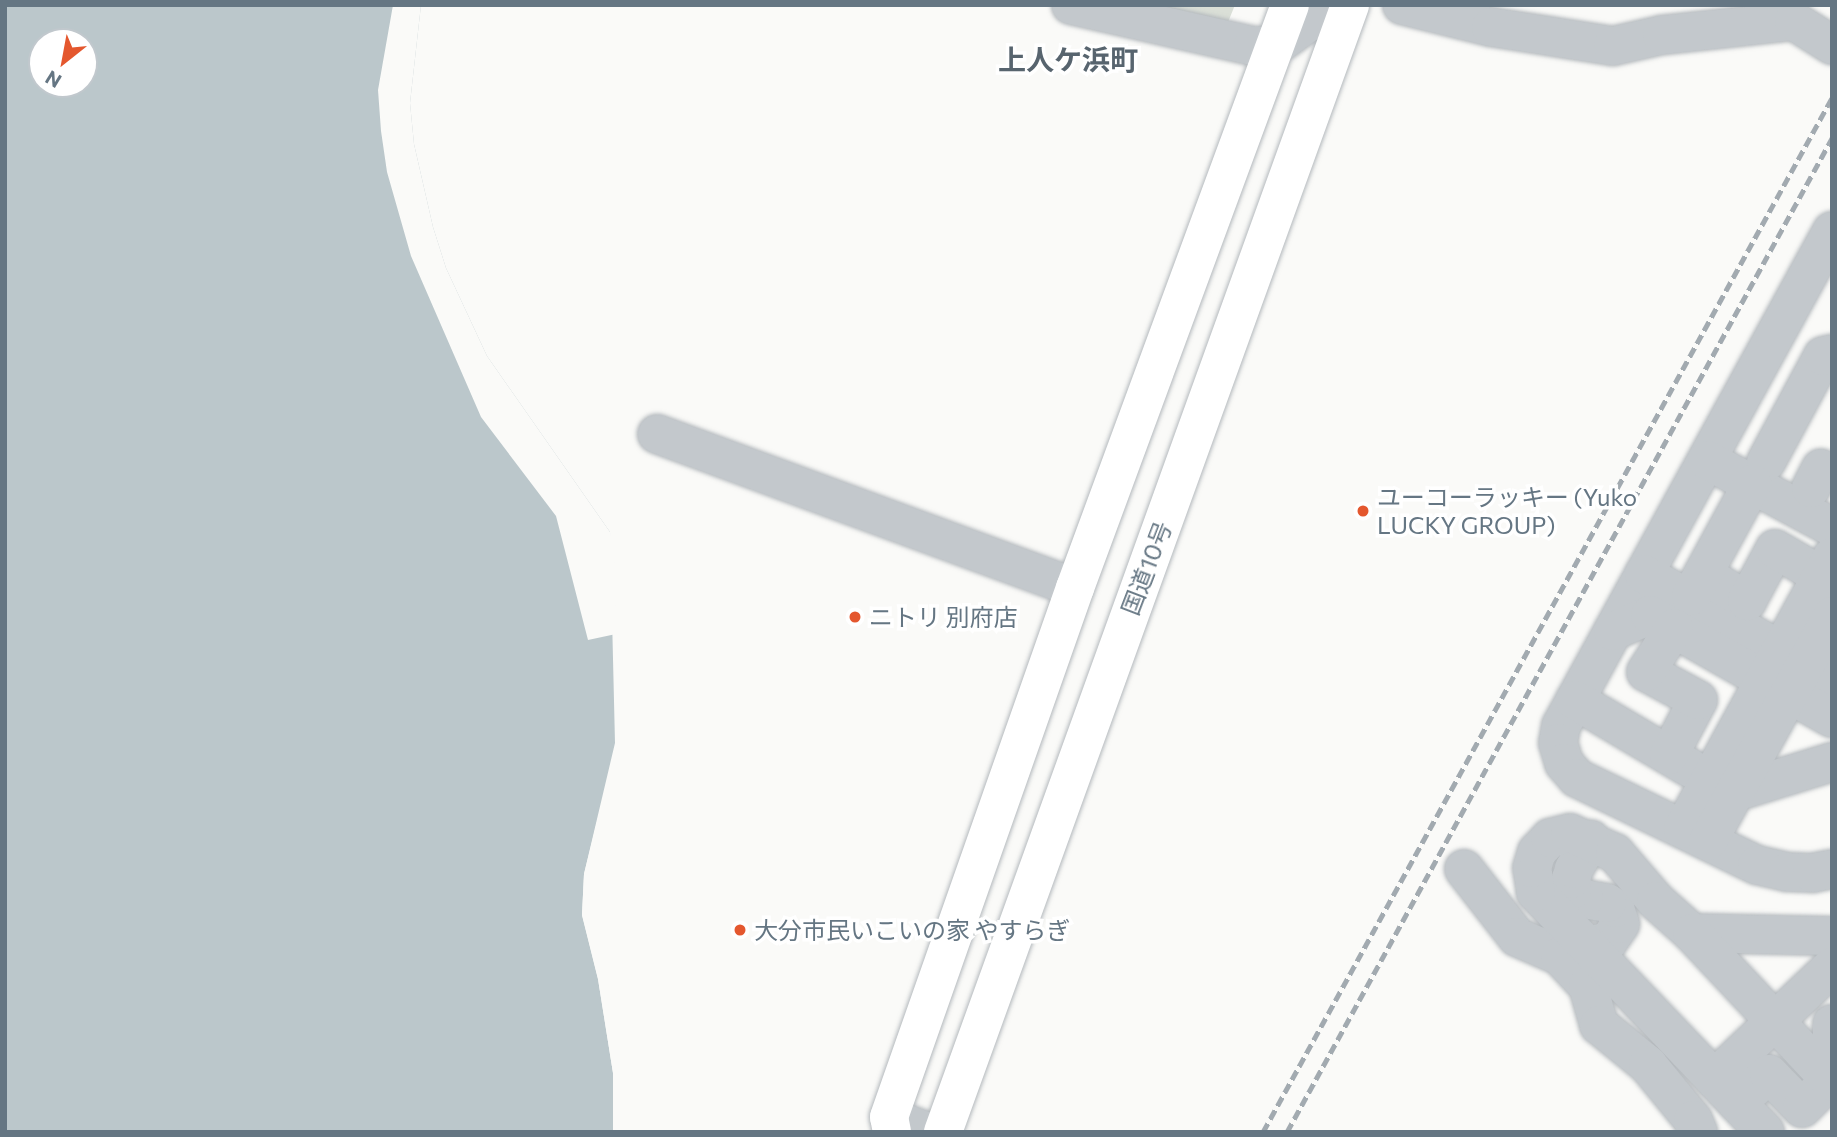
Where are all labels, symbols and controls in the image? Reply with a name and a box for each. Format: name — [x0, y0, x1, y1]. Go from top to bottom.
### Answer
north arrow — [28, 28, 98, 98]
district label: 上人ケ浜町 — [998, 42, 1138, 76]
text: N — [41, 66, 65, 93]
place label: ユーコーラッキー (Yuko LUCKY GROUP) — [1377, 483, 1637, 539]
marker: ユーコーラッキー (Yuko LUCKY GROUP) — [1355, 503, 1371, 519]
street label: 国道10号 — [1115, 517, 1177, 619]
place label: ニトリ 別府店 — [869, 603, 1018, 631]
marker: ニトリ 別府店 — [847, 609, 863, 625]
place label: 大分市民いこいの家 やすらぎ — [754, 916, 1071, 944]
marker: 大分市民いこいの家 やすらぎ — [732, 922, 748, 938]

